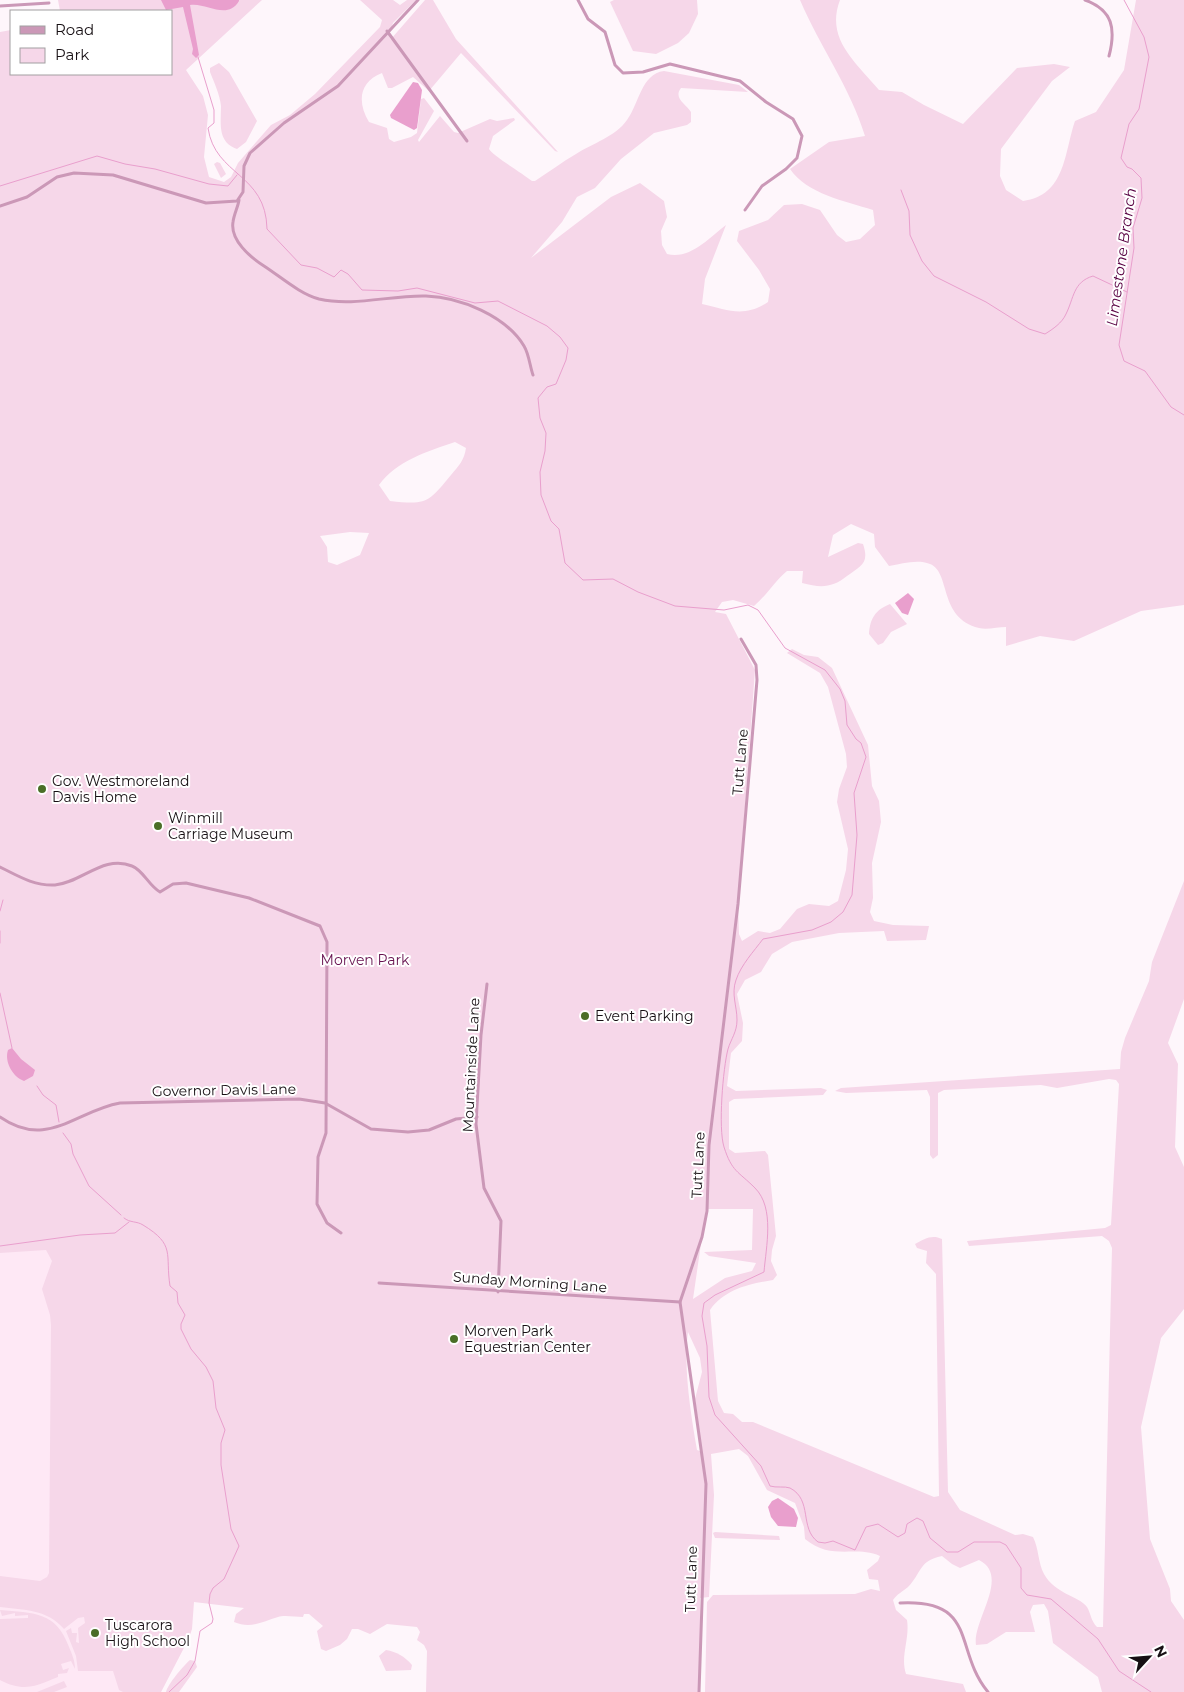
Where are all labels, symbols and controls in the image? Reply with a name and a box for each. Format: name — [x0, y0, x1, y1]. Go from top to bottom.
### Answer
legend — [10, 10, 172, 75]
text: Road — [55, 20, 94, 39]
text: Park — [55, 45, 89, 64]
water label: Limestone Branch — [1102, 187, 1140, 327]
street label: Tutt Lane — [728, 728, 752, 796]
place label: Gov. Westmoreland Davis Home — [52, 772, 189, 806]
marker: Gov. Westmoreland Davis Home — [36, 783, 48, 795]
place label: Winmill Carriage Museum — [168, 809, 293, 843]
marker: Winmill Carriage Museum — [152, 820, 164, 832]
park label: Morven Park — [321, 951, 410, 969]
street label: Mountainside Lane — [458, 997, 484, 1133]
place label: Event Parking — [595, 1007, 694, 1025]
marker: Event Parking — [579, 1010, 591, 1022]
street label: Governor Davis Lane — [152, 1080, 296, 1100]
street label: Tutt Lane — [687, 1131, 709, 1199]
street label: Sunday Morning Lane — [452, 1268, 608, 1296]
place label: Morven Park Equestrian Center — [464, 1322, 591, 1356]
marker: Morven Park Equestrian Center — [448, 1333, 460, 1345]
street label: Tutt Lane — [681, 1545, 701, 1613]
place label: Tuscarora High School — [105, 1616, 190, 1650]
marker: Tuscarora High School — [89, 1627, 101, 1639]
north arrow — [1124, 1632, 1174, 1682]
text: N — [1150, 1642, 1171, 1660]

